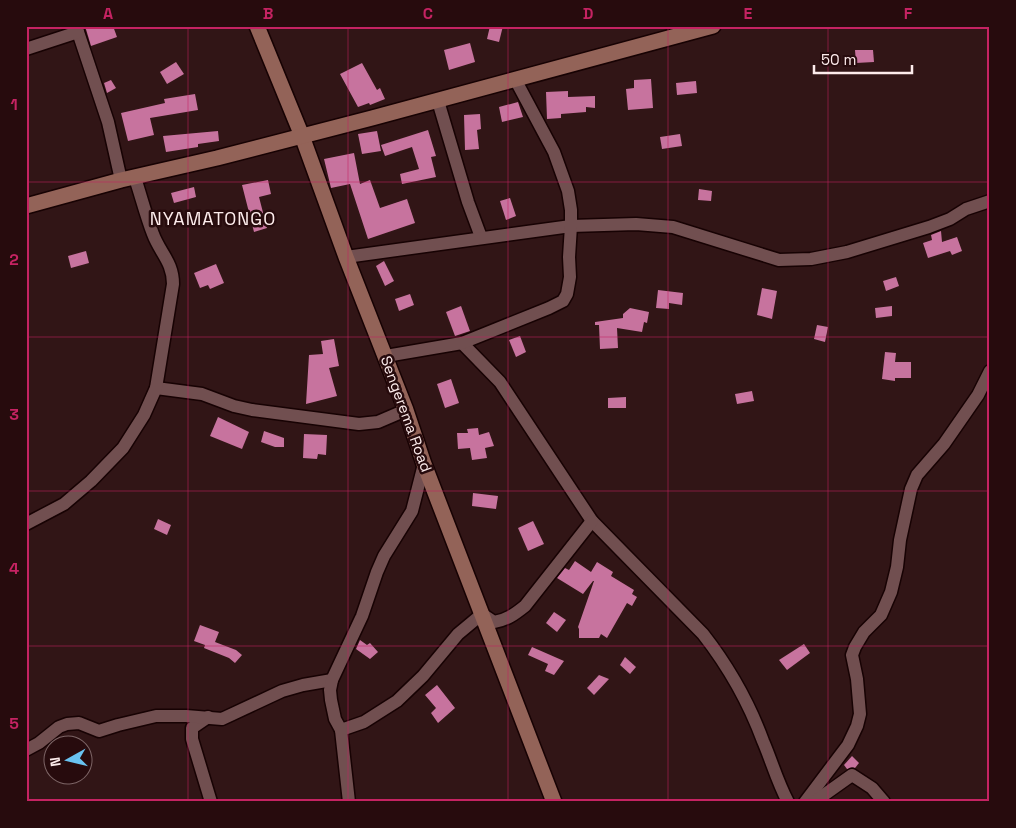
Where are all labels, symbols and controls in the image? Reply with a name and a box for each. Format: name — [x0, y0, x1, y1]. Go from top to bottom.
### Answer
text: A — [103, 3, 113, 24]
text: B — [263, 3, 273, 24]
text: C — [423, 3, 433, 24]
text: D — [583, 3, 593, 24]
text: E — [744, 3, 753, 24]
text: F — [904, 3, 913, 24]
scale bar — [814, 42, 911, 74]
text: 50 m — [821, 50, 856, 69]
text: 1 — [10, 94, 18, 115]
district label: NYAMATONGO — [150, 207, 276, 230]
text: 2 — [9, 249, 19, 270]
street label: Sengerema Road — [377, 353, 436, 475]
text: 3 — [9, 404, 19, 425]
text: 4 — [9, 558, 19, 579]
text: 5 — [9, 713, 19, 734]
north arrow — [42, 736, 92, 786]
text: N — [46, 756, 65, 768]

